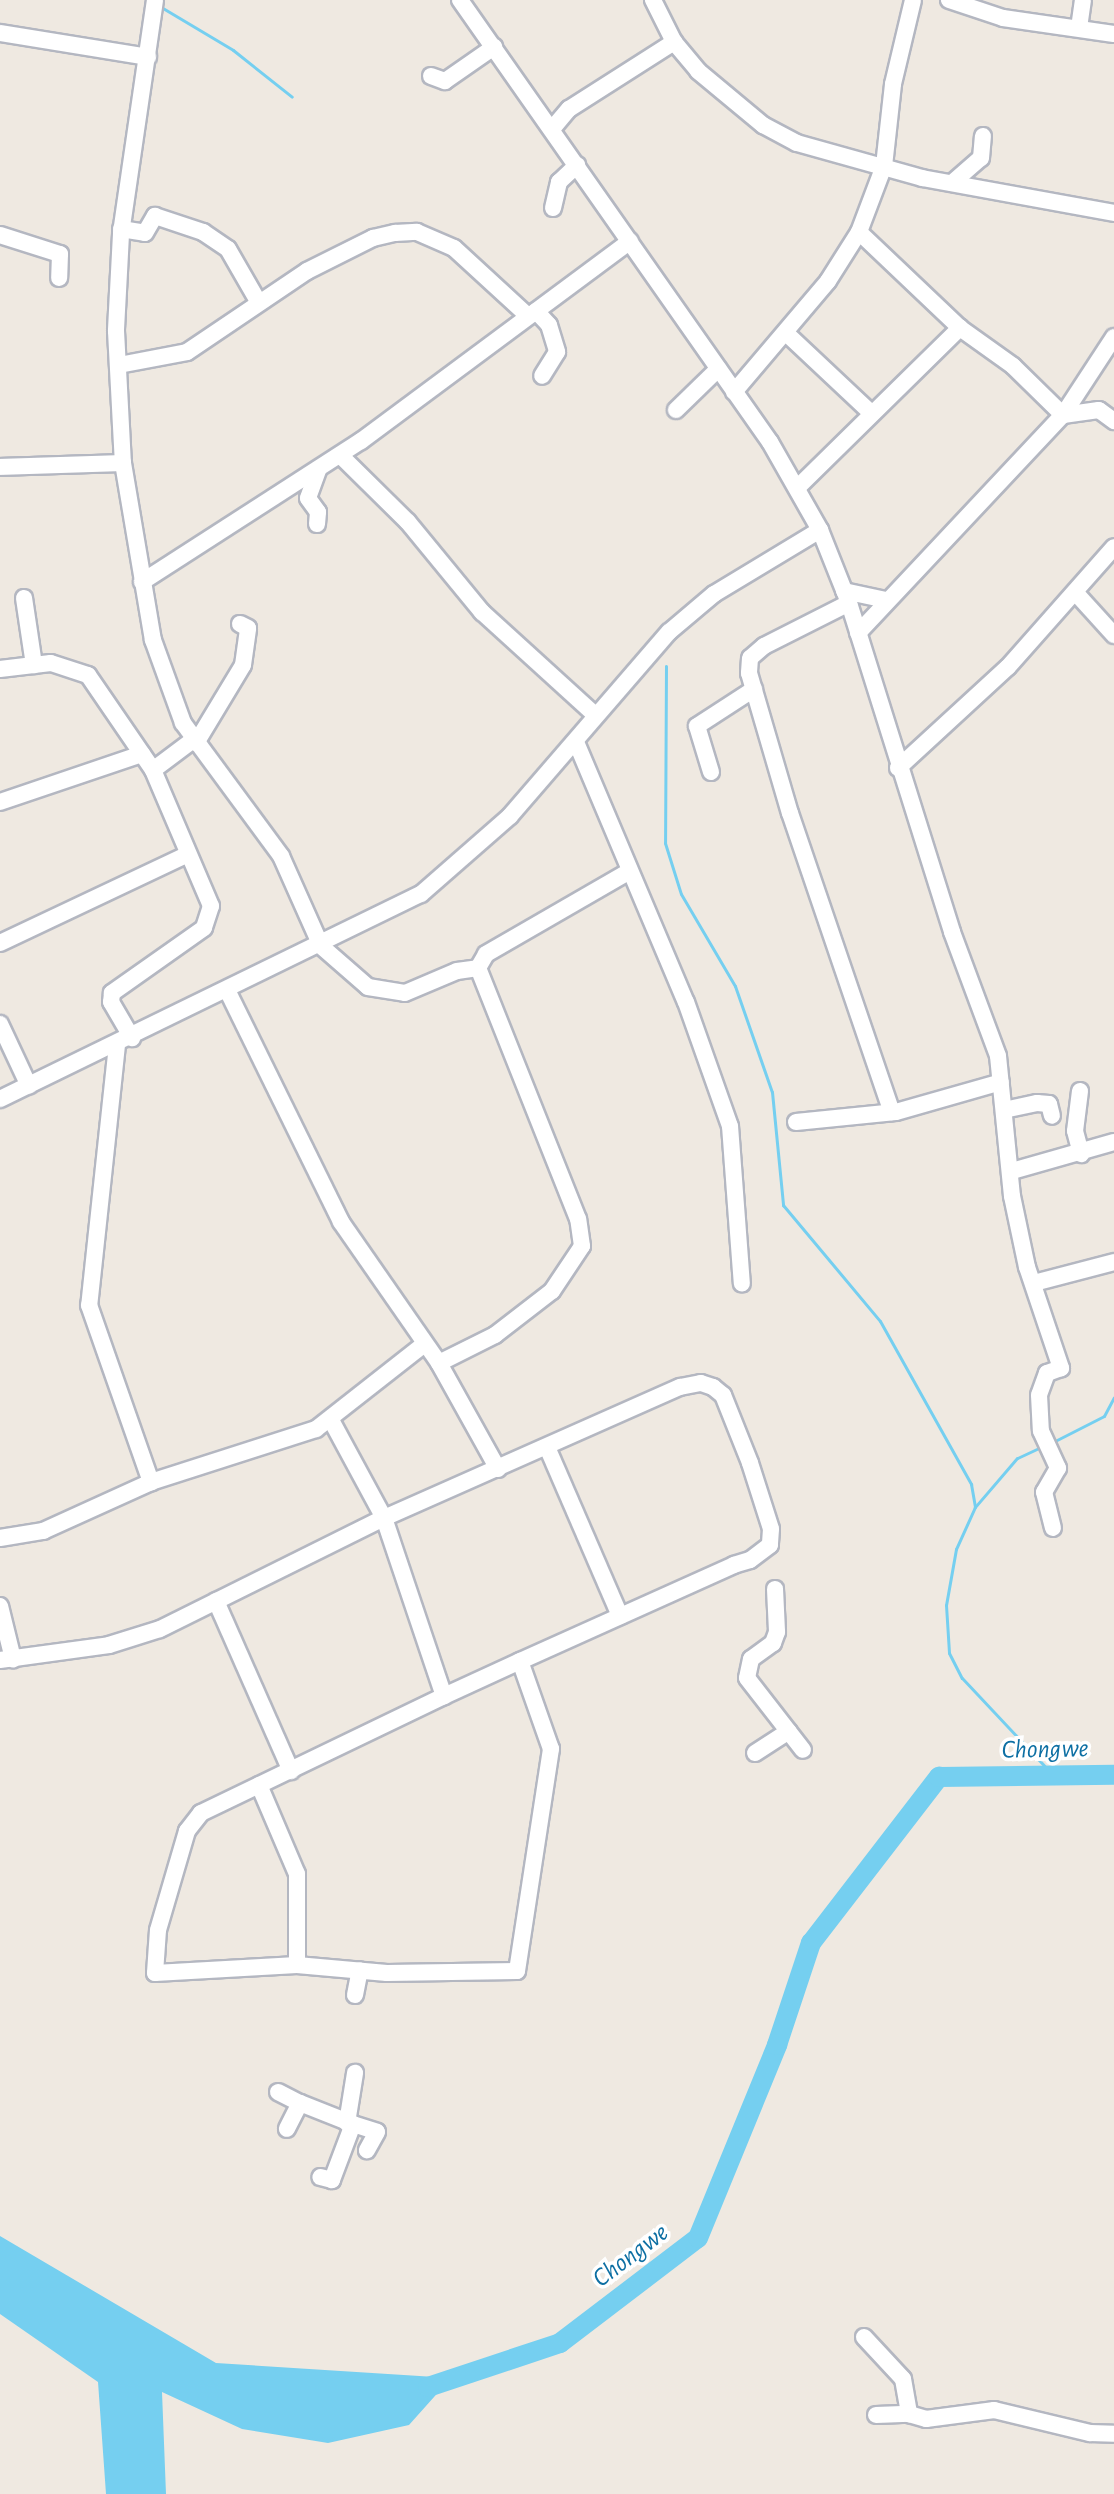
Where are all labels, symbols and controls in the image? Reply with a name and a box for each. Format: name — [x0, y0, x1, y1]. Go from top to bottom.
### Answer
water label: Chongwe — [1001, 1734, 1089, 1766]
water label: Chongwe — [587, 2217, 675, 2295]

